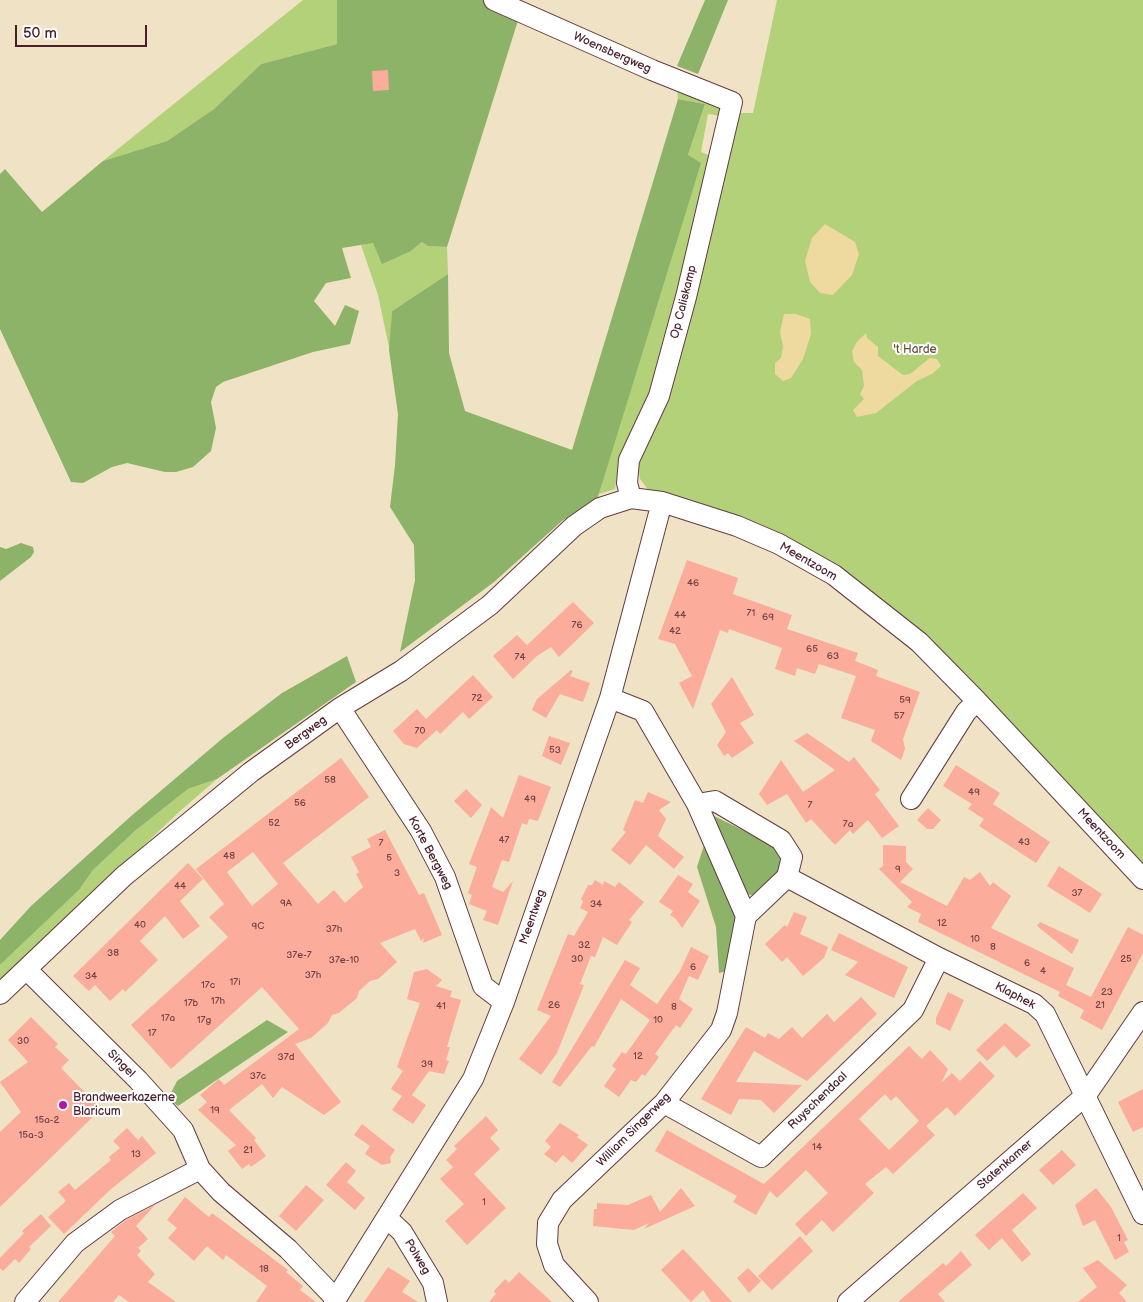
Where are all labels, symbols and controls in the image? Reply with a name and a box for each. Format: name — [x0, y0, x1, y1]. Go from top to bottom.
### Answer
scale bar — [18, 15, 150, 47]
text: 50 m — [23, 24, 57, 43]
street label: Woensbergweg — [571, 29, 653, 77]
street label: Op Caliskamp — [668, 264, 700, 340]
park label: 't Harde — [893, 343, 937, 357]
street label: Meentzoom — [777, 540, 839, 584]
house number: 46 — [687, 577, 699, 589]
house number: 71 — [747, 607, 755, 619]
house number: 44 — [674, 609, 686, 621]
house number: 69 — [762, 611, 774, 623]
house number: 76 — [571, 619, 583, 631]
house number: 42 — [669, 625, 681, 637]
house number: 65 — [806, 643, 818, 655]
house number: 63 — [827, 650, 839, 662]
house number: 74 — [514, 651, 526, 663]
house number: 72 — [472, 692, 482, 704]
house number: 59 — [899, 694, 911, 706]
house number: 57 — [894, 710, 904, 722]
street label: Bergweg — [282, 713, 330, 753]
house number: 70 — [415, 725, 425, 737]
house number: 53 — [549, 744, 561, 756]
house number: 58 — [324, 774, 336, 786]
house number: 49 — [968, 786, 980, 798]
house number: 49 — [524, 793, 536, 805]
house number: 56 — [294, 797, 306, 809]
house number: 7 — [808, 799, 812, 811]
street label: Meentzoom — [1074, 806, 1128, 862]
street label: Korte Bergweg — [405, 814, 455, 892]
house number: 52 — [268, 817, 280, 829]
house number: 7a — [843, 818, 853, 830]
house number: 47 — [498, 834, 510, 846]
house number: 43 — [1018, 836, 1030, 848]
house number: 7 — [379, 837, 383, 849]
house number: 48 — [223, 850, 235, 862]
house number: 5 — [386, 852, 392, 864]
house number: 9 — [895, 863, 901, 875]
house number: 3 — [394, 867, 400, 879]
house number: 44 — [174, 880, 186, 892]
house number: 37 — [1071, 887, 1083, 899]
street label: Meentweg — [517, 888, 549, 946]
house number: 9A — [280, 897, 292, 909]
house number: 34 — [590, 898, 602, 910]
house number: 12 — [937, 917, 947, 929]
house number: 40 — [134, 919, 146, 931]
house number: 9C — [252, 920, 264, 932]
house number: 37h — [326, 923, 342, 935]
house number: 10 — [970, 933, 980, 945]
house number: 32 — [578, 939, 590, 951]
house number: 8 — [990, 941, 996, 953]
house number: 38 — [107, 947, 119, 959]
house number: 37e-7 — [286, 949, 312, 961]
house number: 30 — [571, 953, 583, 965]
house number: 25 — [1120, 953, 1132, 965]
house number: 37e-10 — [329, 954, 359, 966]
house number: 6 — [1024, 957, 1030, 969]
house number: 6 — [690, 961, 696, 973]
house number: 4 — [1040, 965, 1046, 977]
house number: 37h — [305, 969, 321, 981]
house number: 34 — [85, 970, 97, 982]
house number: 17i — [229, 976, 241, 988]
house number: 17c — [201, 979, 215, 991]
street label: Klaphek — [992, 979, 1038, 1013]
house number: 23 — [1101, 986, 1113, 998]
house number: 17h — [211, 995, 225, 1007]
house number: 17b — [184, 997, 198, 1009]
house number: 26 — [548, 999, 560, 1011]
house number: 21 — [1095, 999, 1105, 1011]
house number: 41 — [436, 1000, 446, 1012]
house number: 8 — [671, 1001, 677, 1013]
house number: 17a — [161, 1012, 175, 1024]
house number: 17g — [197, 1014, 211, 1026]
house number: 10 — [653, 1014, 663, 1026]
house number: 17 — [148, 1027, 156, 1039]
house number: 30 — [17, 1035, 29, 1047]
street label: Singel — [104, 1047, 138, 1081]
house number: 12 — [633, 1050, 643, 1062]
house number: 37d — [278, 1051, 294, 1063]
house number: 39 — [421, 1058, 433, 1070]
street label: Ruyschendaal — [785, 1069, 851, 1133]
house number: 37c — [250, 1070, 266, 1082]
street label: William Singerweg — [594, 1090, 674, 1170]
place label: Brandweerkazerne Blaricum — [73, 1091, 175, 1119]
marker: Brandweerkazerne Blaricum — [57, 1099, 69, 1111]
house number: 19 — [210, 1104, 220, 1116]
house number: 15a-2 — [35, 1114, 59, 1126]
house number: 15a-3 — [18, 1129, 44, 1141]
street label: Statenkamer — [974, 1137, 1036, 1193]
house number: 14 — [812, 1141, 822, 1153]
house number: 21 — [243, 1144, 253, 1156]
house number: 13 — [131, 1148, 141, 1160]
house number: 1 — [482, 1196, 486, 1208]
house number: 1 — [1117, 1232, 1121, 1244]
street label: Polweg — [401, 1237, 433, 1277]
house number: 18 — [259, 1263, 269, 1275]

